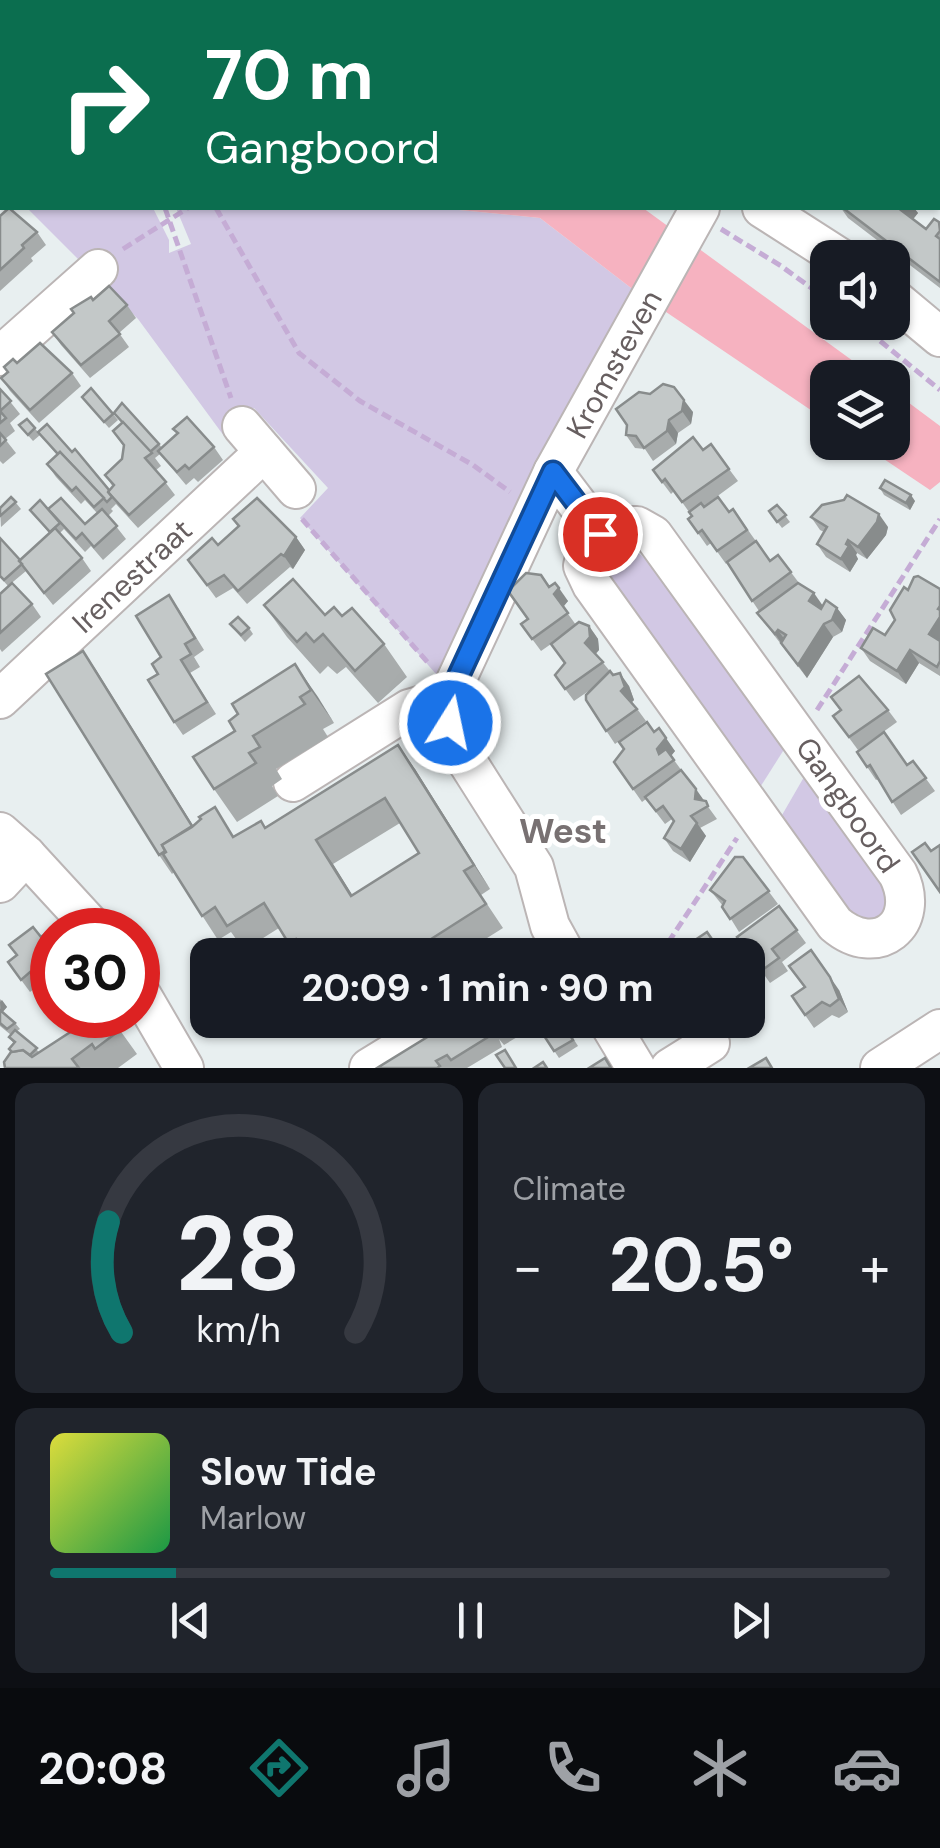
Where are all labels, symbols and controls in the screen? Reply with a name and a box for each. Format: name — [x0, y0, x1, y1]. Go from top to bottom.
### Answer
text: 70 m — [205, 30, 374, 121]
icon: right — [40, 40, 170, 170]
text: Gangboord — [205, 118, 440, 177]
map controls — [810, 240, 910, 460]
button: sound — [810, 240, 910, 340]
street label: Kromsteven — [557, 283, 671, 445]
button: layers — [810, 360, 910, 460]
pin — [558, 492, 643, 577]
icon: arrive — [573, 507, 628, 562]
street label: Irenestraat — [64, 511, 200, 641]
position arrow — [398, 671, 502, 775]
street label: Gangboord — [787, 730, 909, 880]
district label: West — [519, 808, 607, 854]
speed limit sign: 30 — [30, 908, 160, 1038]
text: 20:09 · 1 min · 90 m — [302, 963, 653, 1013]
text: Climate — [513, 1168, 626, 1210]
text: 28 — [176, 1187, 301, 1322]
text: 20.5° — [608, 1217, 794, 1314]
text: − — [513, 1231, 543, 1303]
text: + — [860, 1231, 890, 1303]
text: km/h — [197, 1307, 281, 1353]
text: Slow Tide — [200, 1447, 377, 1497]
text: Marlow — [200, 1497, 306, 1539]
icon: previous — [163, 1593, 218, 1648]
icon: pause — [443, 1593, 498, 1648]
icon: next — [723, 1593, 778, 1648]
icon: directions — [244, 1733, 314, 1803]
icon: music — [391, 1733, 461, 1803]
icon: phone — [538, 1733, 608, 1803]
icon: climate — [685, 1733, 755, 1803]
icon: car — [832, 1733, 902, 1803]
text: 20:08 — [38, 1739, 167, 1798]

